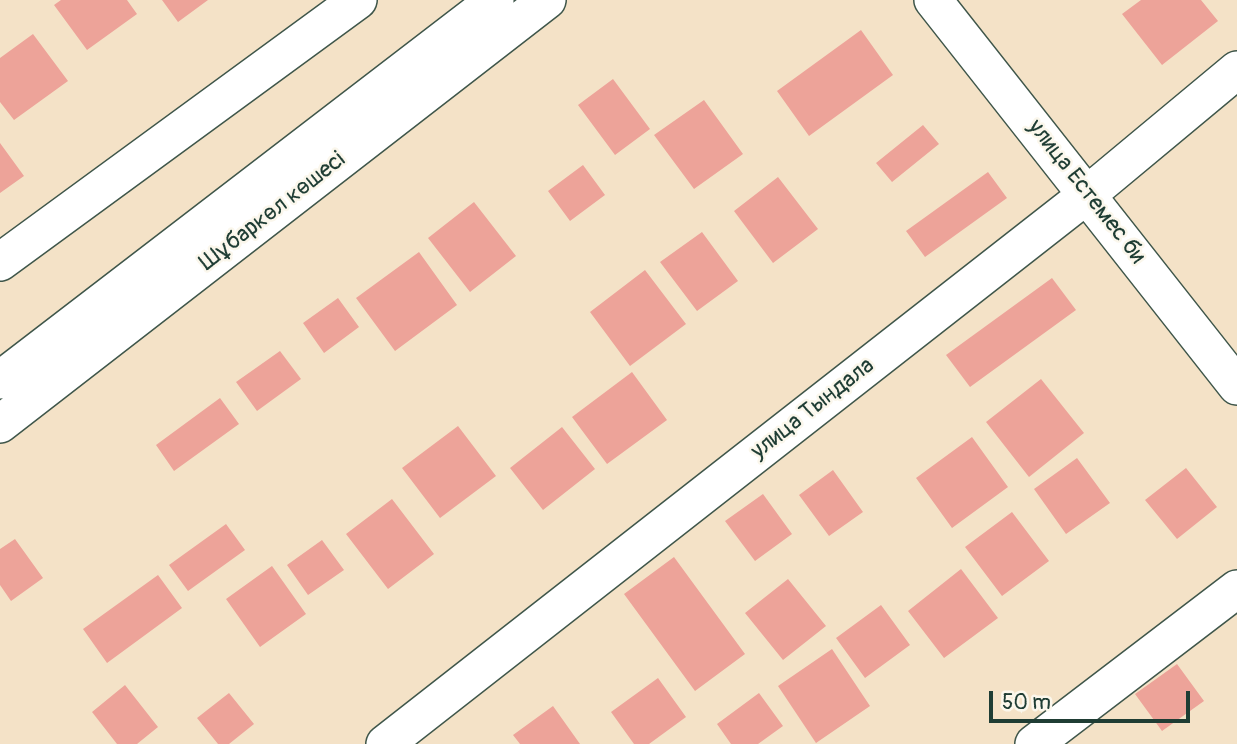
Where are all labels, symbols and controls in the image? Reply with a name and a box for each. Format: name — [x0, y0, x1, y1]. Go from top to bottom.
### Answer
street label: улица Естемес би — [1021, 115, 1151, 269]
street label: Шұбаркөл көшесі — [195, 147, 351, 277]
street label: улица Тындала — [746, 352, 880, 466]
scale bar — [992, 678, 1193, 722]
text: 50 m — [1002, 689, 1051, 716]

